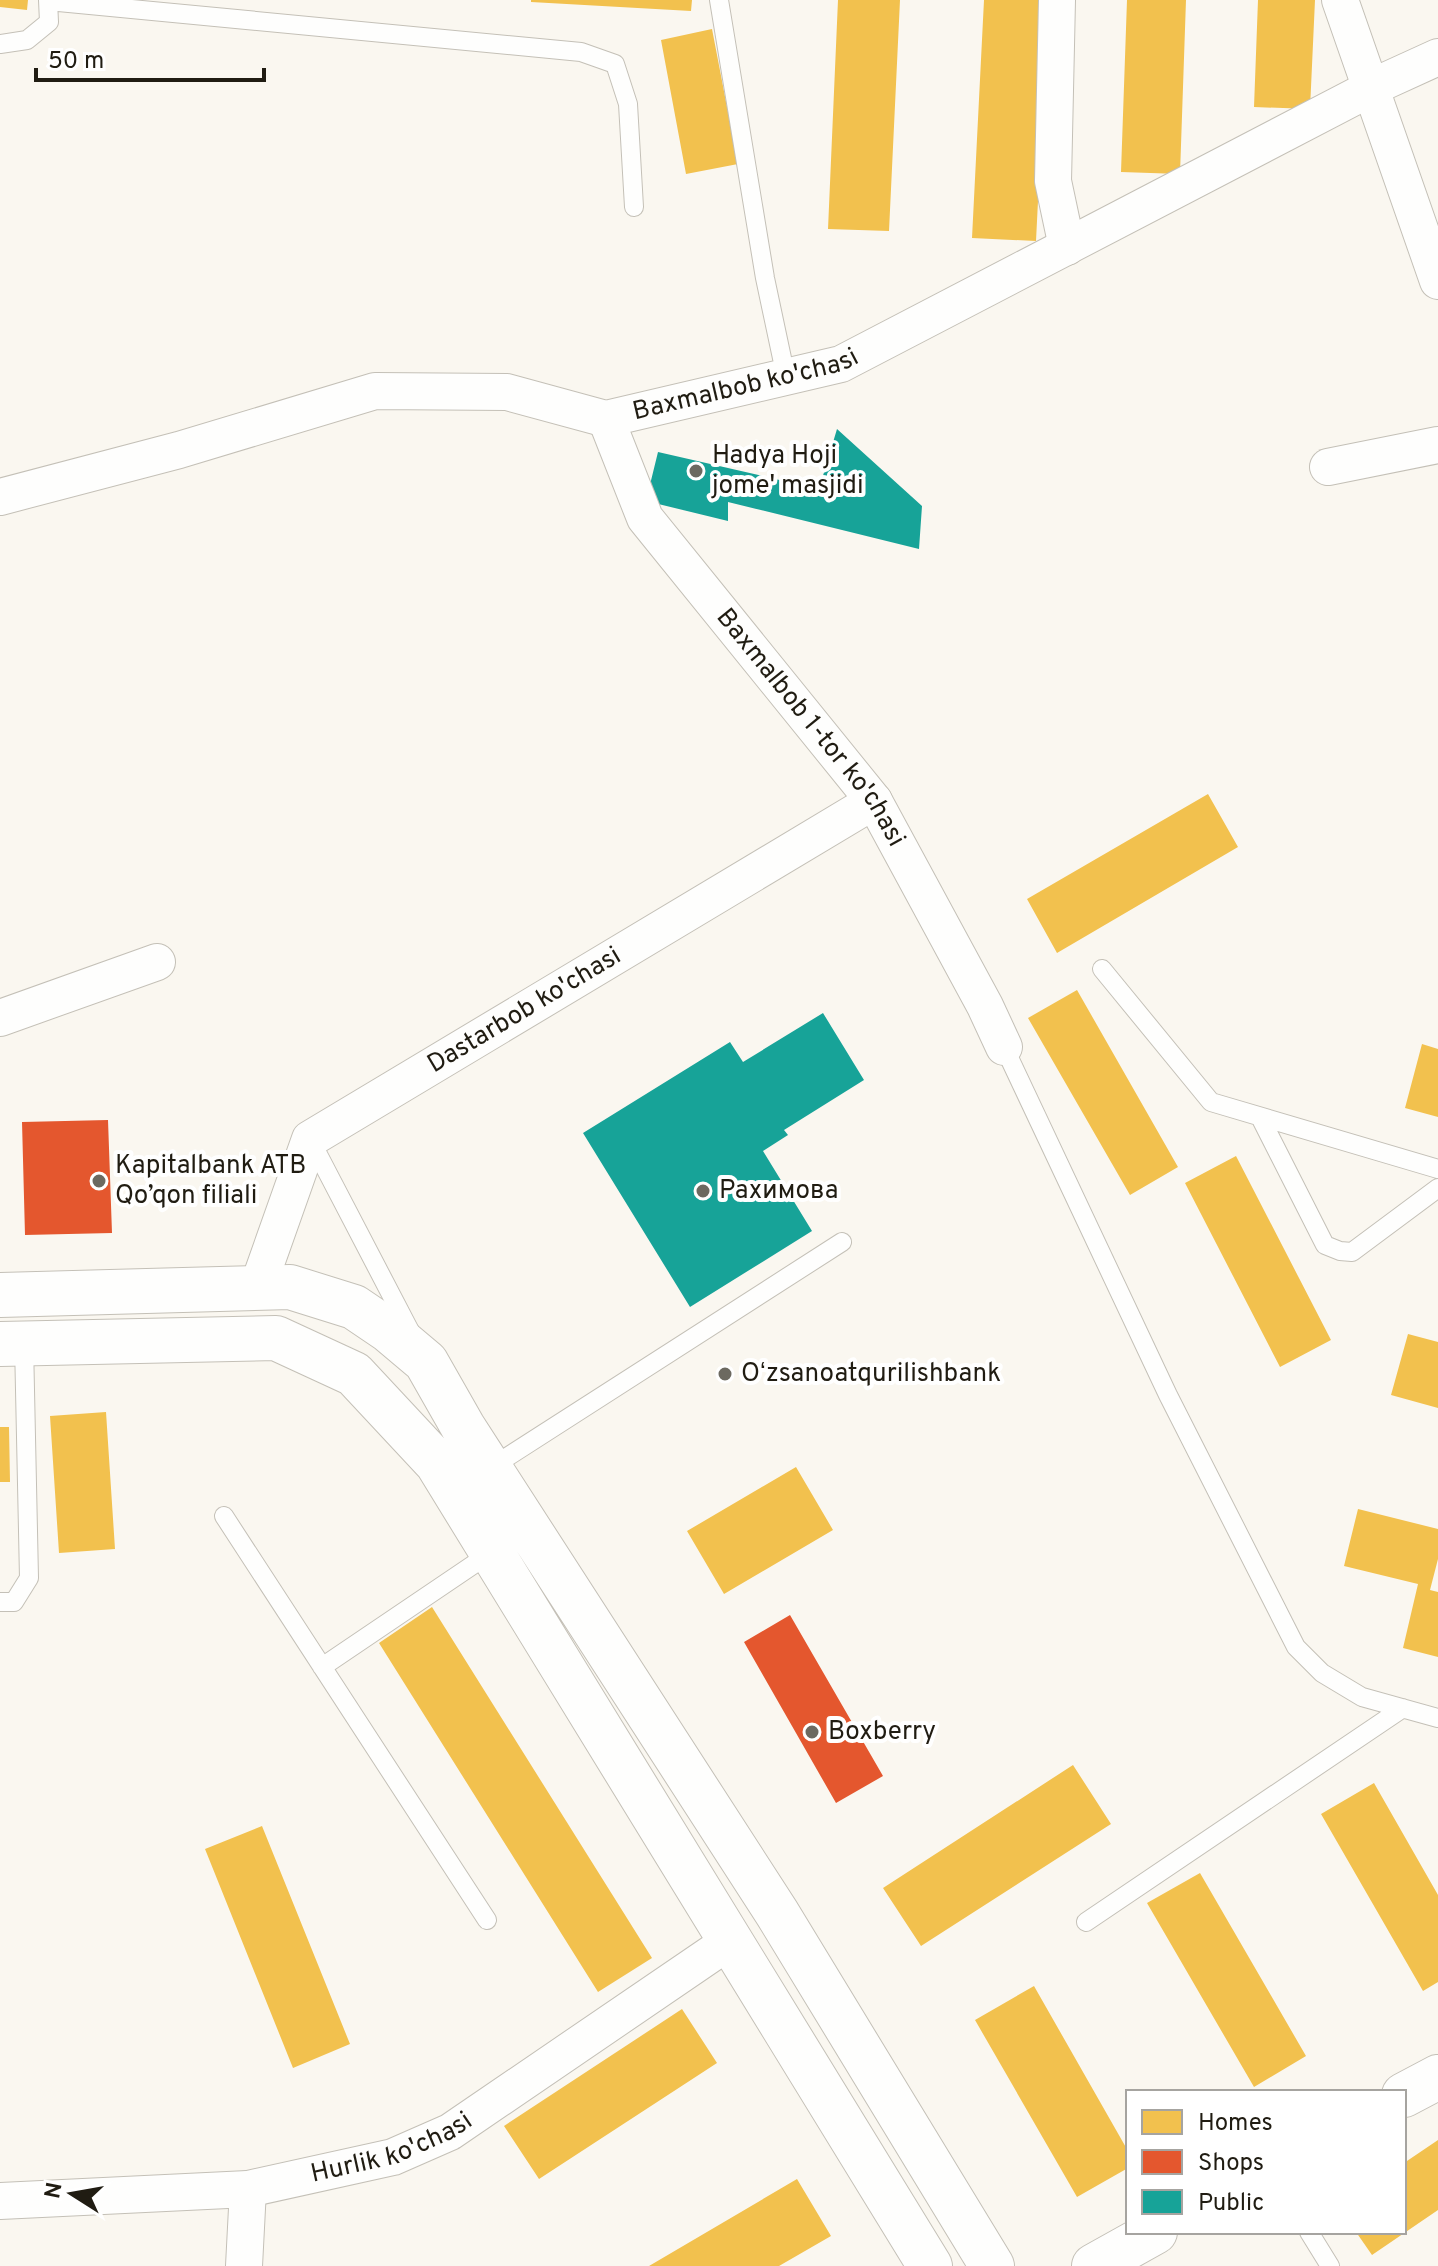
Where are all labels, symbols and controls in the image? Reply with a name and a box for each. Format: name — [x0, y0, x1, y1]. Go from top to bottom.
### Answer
scale bar — [36, 32, 264, 82]
text: 50 m — [48, 47, 104, 77]
street label: Baxmalbob ko'chasi — [629, 341, 865, 429]
place label: Hadya Hoji jome' masjidi — [710, 440, 864, 503]
marker: Hadya Hoji jome' masjidi — [687, 462, 705, 480]
street label: Baxmalbob 1-tor ko'chasi — [708, 602, 912, 853]
street label: Dastarbob ko'chasi — [422, 940, 627, 1081]
place label: Kapitalbank ATB Qo’qon filiali — [115, 1150, 306, 1213]
marker: Kapitalbank ATB Qo’qon filiali — [90, 1172, 108, 1190]
place label: Рахимова — [719, 1175, 838, 1208]
marker: Рахимова — [694, 1182, 712, 1200]
place label: Oʻzsanoatqurilishbank — [741, 1358, 1001, 1391]
marker: Oʻzsanoatqurilishbank — [716, 1365, 734, 1383]
place label: Boxberry — [828, 1716, 936, 1749]
marker: Boxberry — [803, 1723, 821, 1741]
legend — [1126, 2090, 1406, 2234]
street label: Hurlik ko'chasi — [308, 2105, 479, 2191]
text: Homes — [1198, 2109, 1273, 2139]
text: Shops — [1198, 2149, 1264, 2179]
north arrow — [32, 2154, 112, 2234]
text: N — [40, 2180, 70, 2201]
text: Public — [1198, 2189, 1264, 2219]

